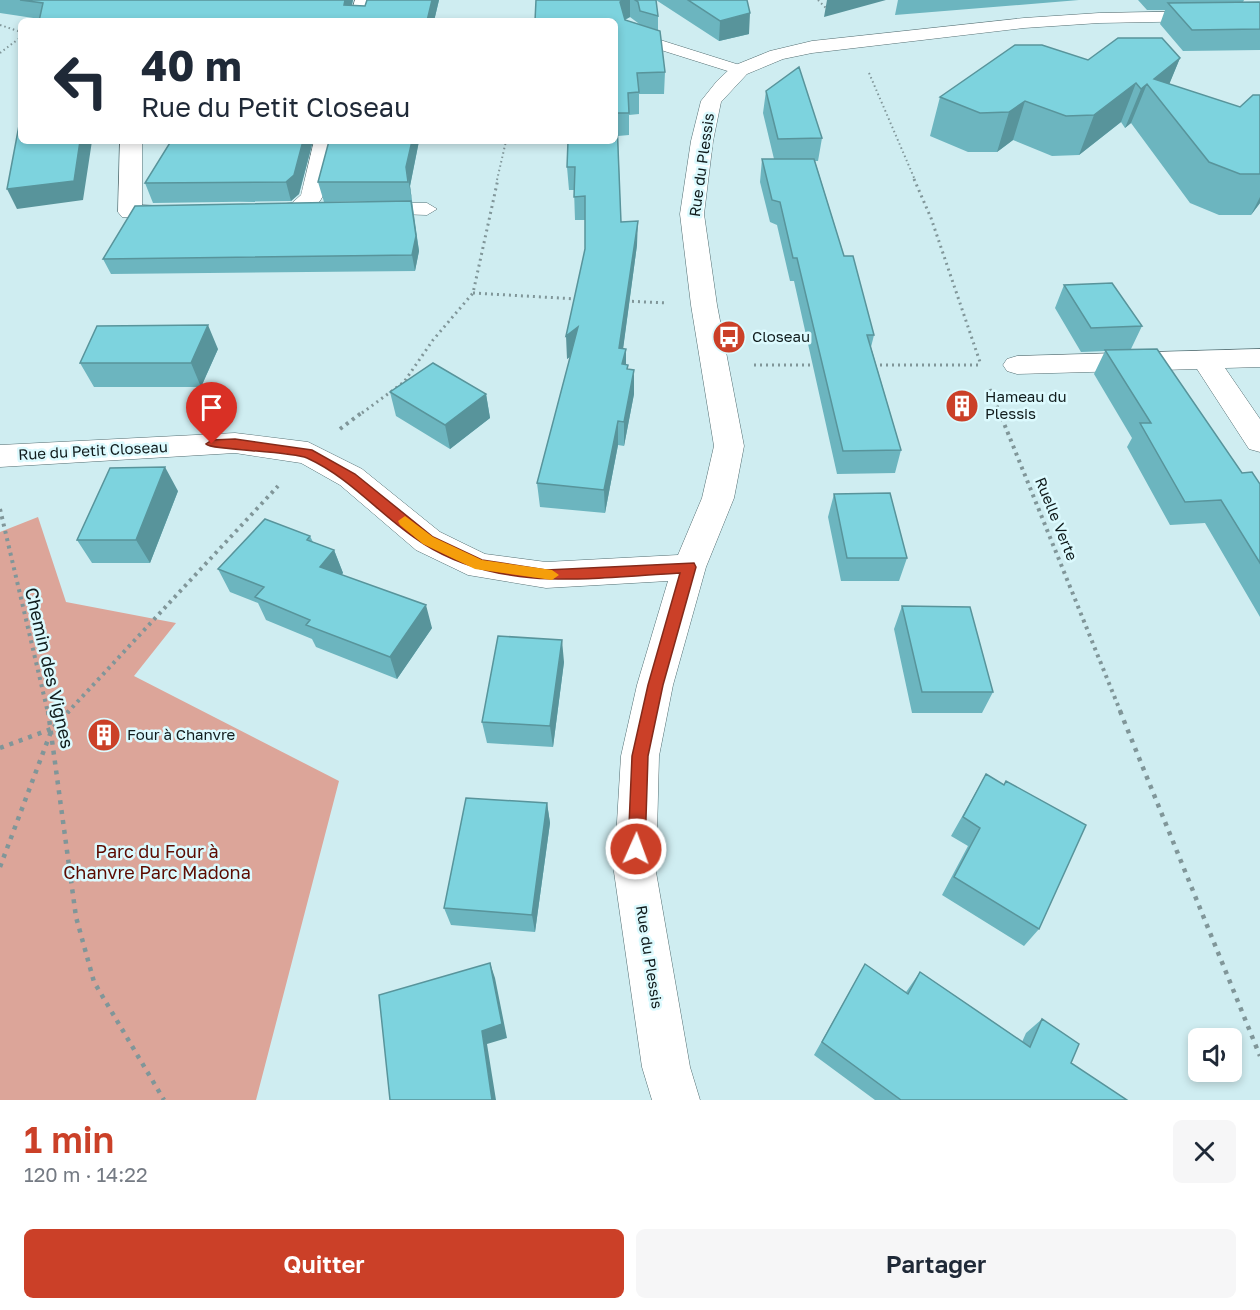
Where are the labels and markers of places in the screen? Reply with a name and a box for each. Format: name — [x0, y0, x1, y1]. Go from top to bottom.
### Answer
bus stop icon: Closeau — [711, 319, 747, 355]
place label: Closeau — [752, 327, 810, 345]
pin — [186, 382, 237, 444]
place label: Hameau du Plessis — [985, 387, 1066, 422]
building icon: Hameau du Plessis — [944, 388, 980, 424]
building icon: Four à Chanvre — [86, 717, 122, 753]
place label: Four à Chanvre — [127, 725, 236, 743]

